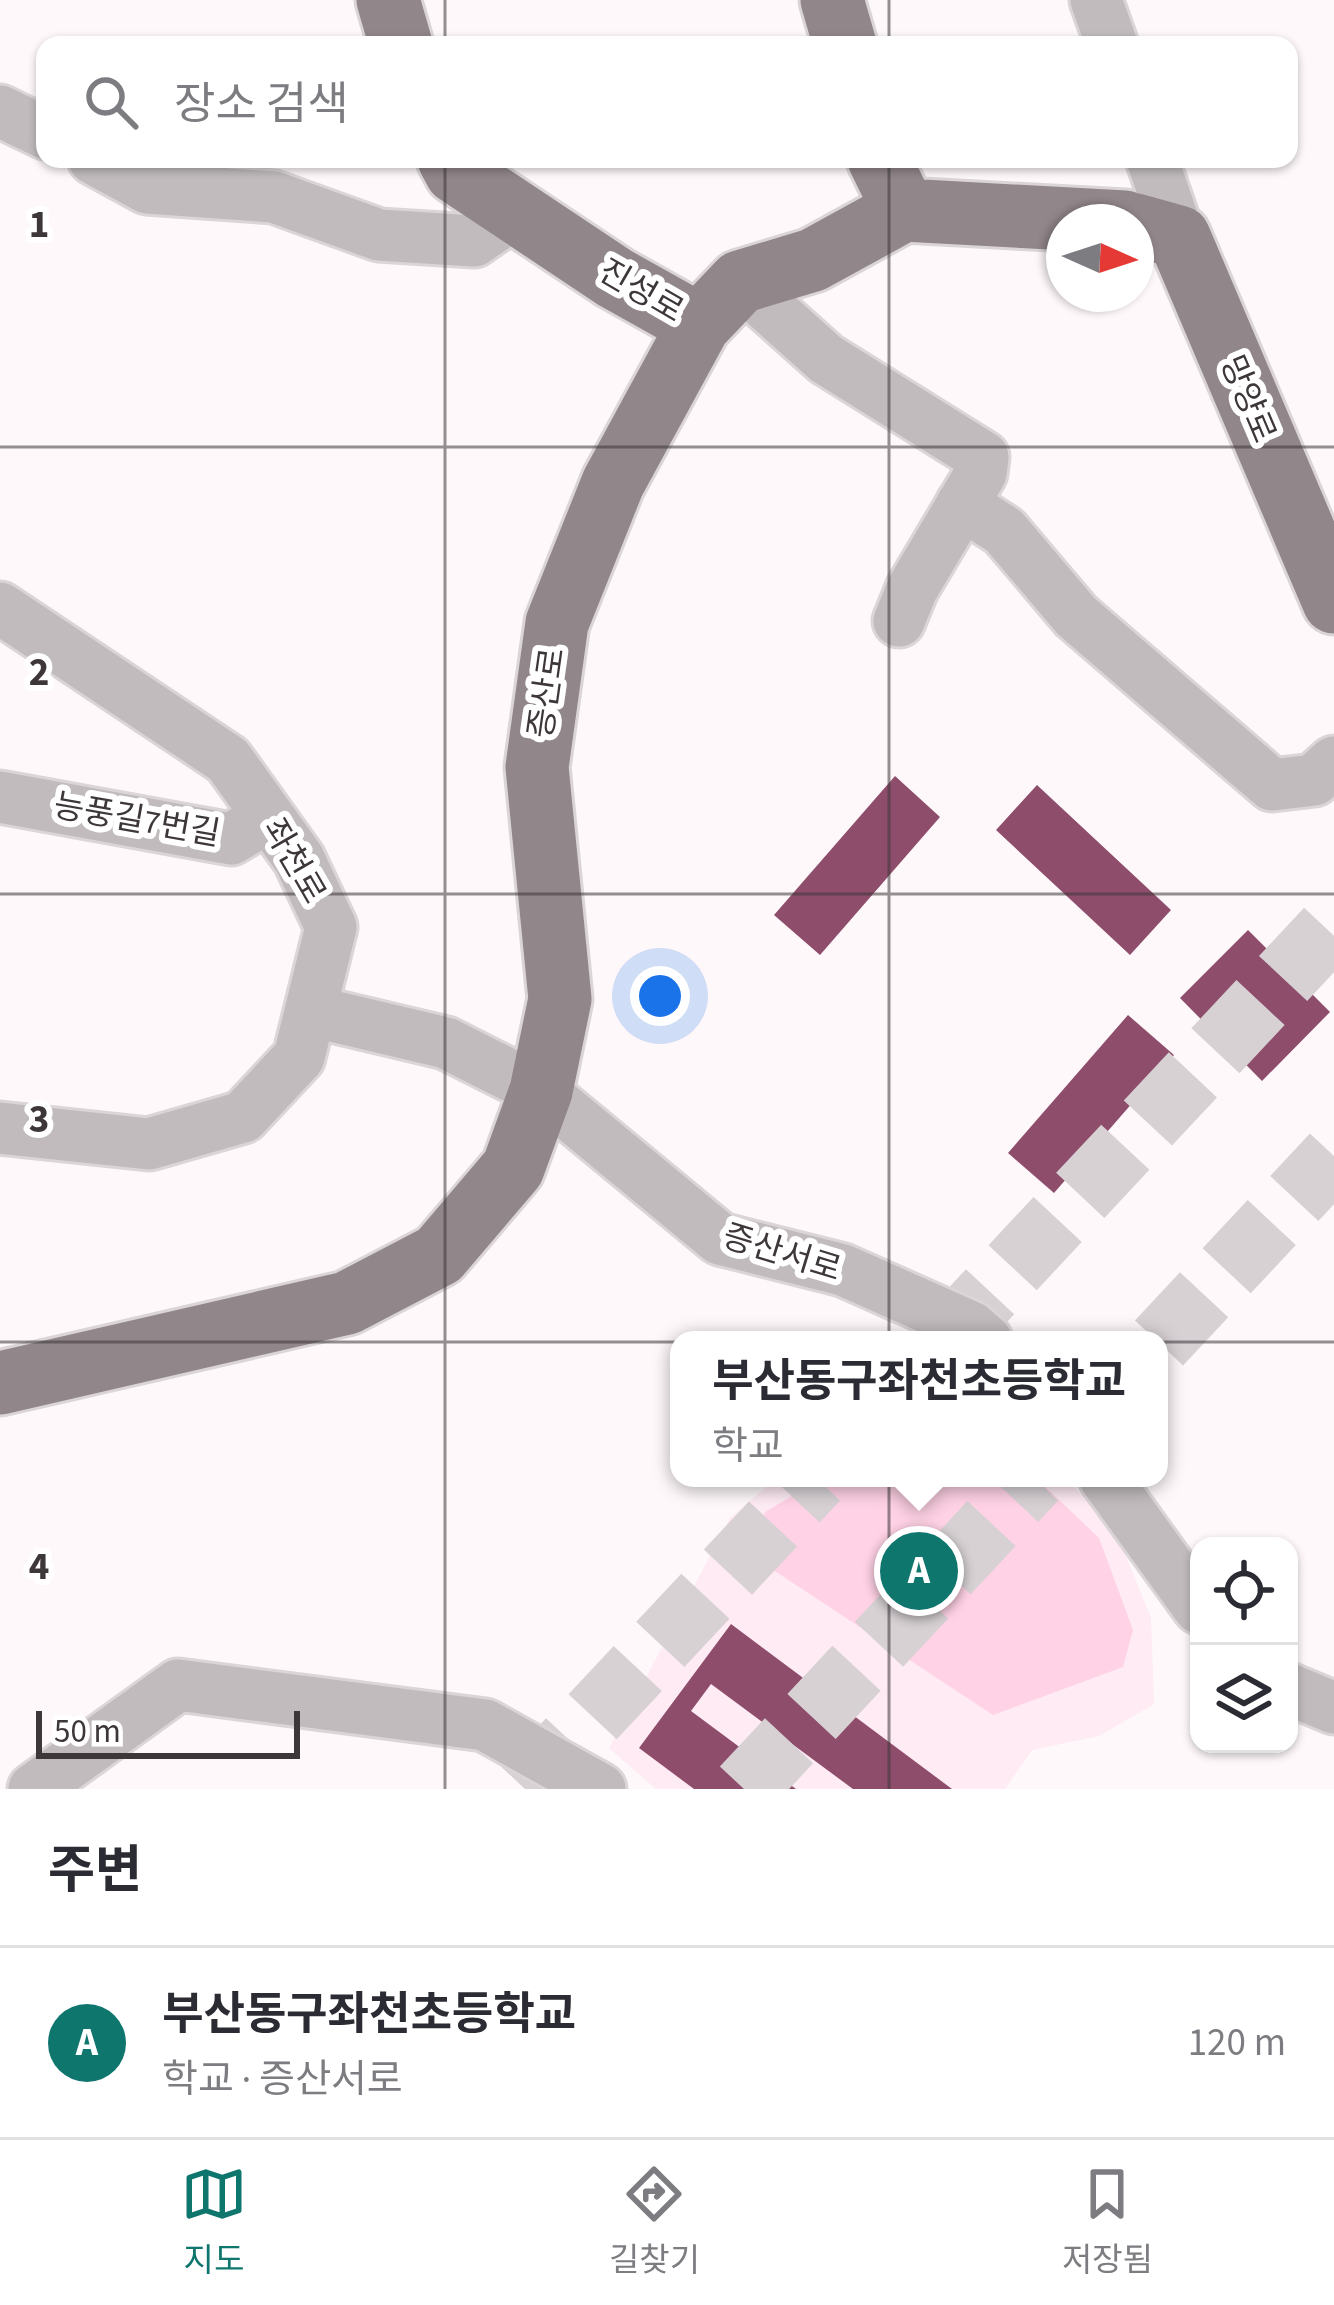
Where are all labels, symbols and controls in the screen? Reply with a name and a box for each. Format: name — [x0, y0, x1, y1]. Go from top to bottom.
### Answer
search box — [36, 36, 1298, 168]
icon: search — [78, 69, 144, 135]
text: 장소 검색 — [174, 73, 349, 137]
text: 1 — [29, 197, 49, 253]
north arrow — [1046, 204, 1154, 312]
street label: 진성로 — [590, 248, 692, 334]
street label: 망양로 — [1209, 348, 1287, 450]
text: 2 — [29, 645, 49, 701]
street label: 증산로 — [517, 645, 577, 741]
street label: 능풍길7번길 — [50, 782, 224, 858]
street label: 좌천로 — [251, 810, 337, 912]
your location — [630, 966, 690, 1026]
text: 3 — [29, 1092, 49, 1148]
street label: 증산서로 — [717, 1213, 847, 1293]
popup — [670, 1331, 1168, 1487]
text: 부산동구좌천초등학교 — [712, 1350, 1126, 1414]
text: 학교 — [712, 1419, 784, 1475]
pin: A — [880, 1526, 958, 1616]
map controls — [1190, 1537, 1298, 1753]
button: locate — [1190, 1537, 1298, 1645]
text: 4 — [29, 1539, 49, 1595]
button: layers — [1190, 1645, 1298, 1753]
scale bar — [36, 1705, 300, 1758]
text: 50 m — [54, 1708, 121, 1755]
text: 주변 — [48, 1835, 142, 1907]
text: 부산동구좌천초등학교 — [162, 1983, 576, 2047]
text: A — [76, 2015, 98, 2071]
text: 120 m — [1188, 2015, 1286, 2071]
text: 학교 · 증산서로 — [162, 2052, 403, 2108]
tab: 지도 — [181, 2161, 247, 2284]
tab: 길찾기 — [609, 2161, 700, 2284]
tab: 저장됨 — [1062, 2161, 1153, 2284]

